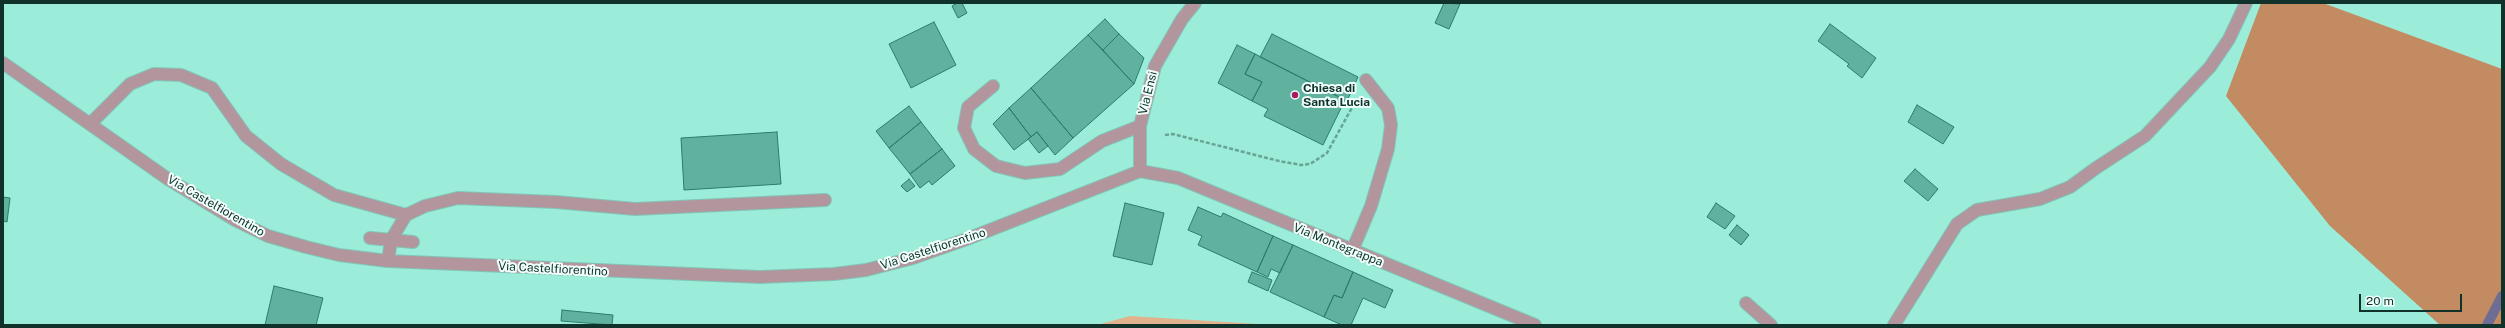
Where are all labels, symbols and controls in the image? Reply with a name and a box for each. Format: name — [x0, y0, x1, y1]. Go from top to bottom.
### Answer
street label: Via Ensi — [1136, 70, 1160, 116]
place label: Chiesa di Santa Lucia — [1303, 81, 1370, 109]
marker: Chiesa di Santa Lucia — [1290, 90, 1300, 100]
street label: Via Castelfiorentino — [165, 172, 267, 240]
street label: Via Montegrappa — [1291, 220, 1385, 270]
street label: Via Castelfiorentino — [879, 225, 987, 273]
street label: Via Castelfiorentino — [498, 259, 608, 279]
scale bar — [2361, 286, 2464, 312]
text: 20 m — [2366, 294, 2394, 308]

